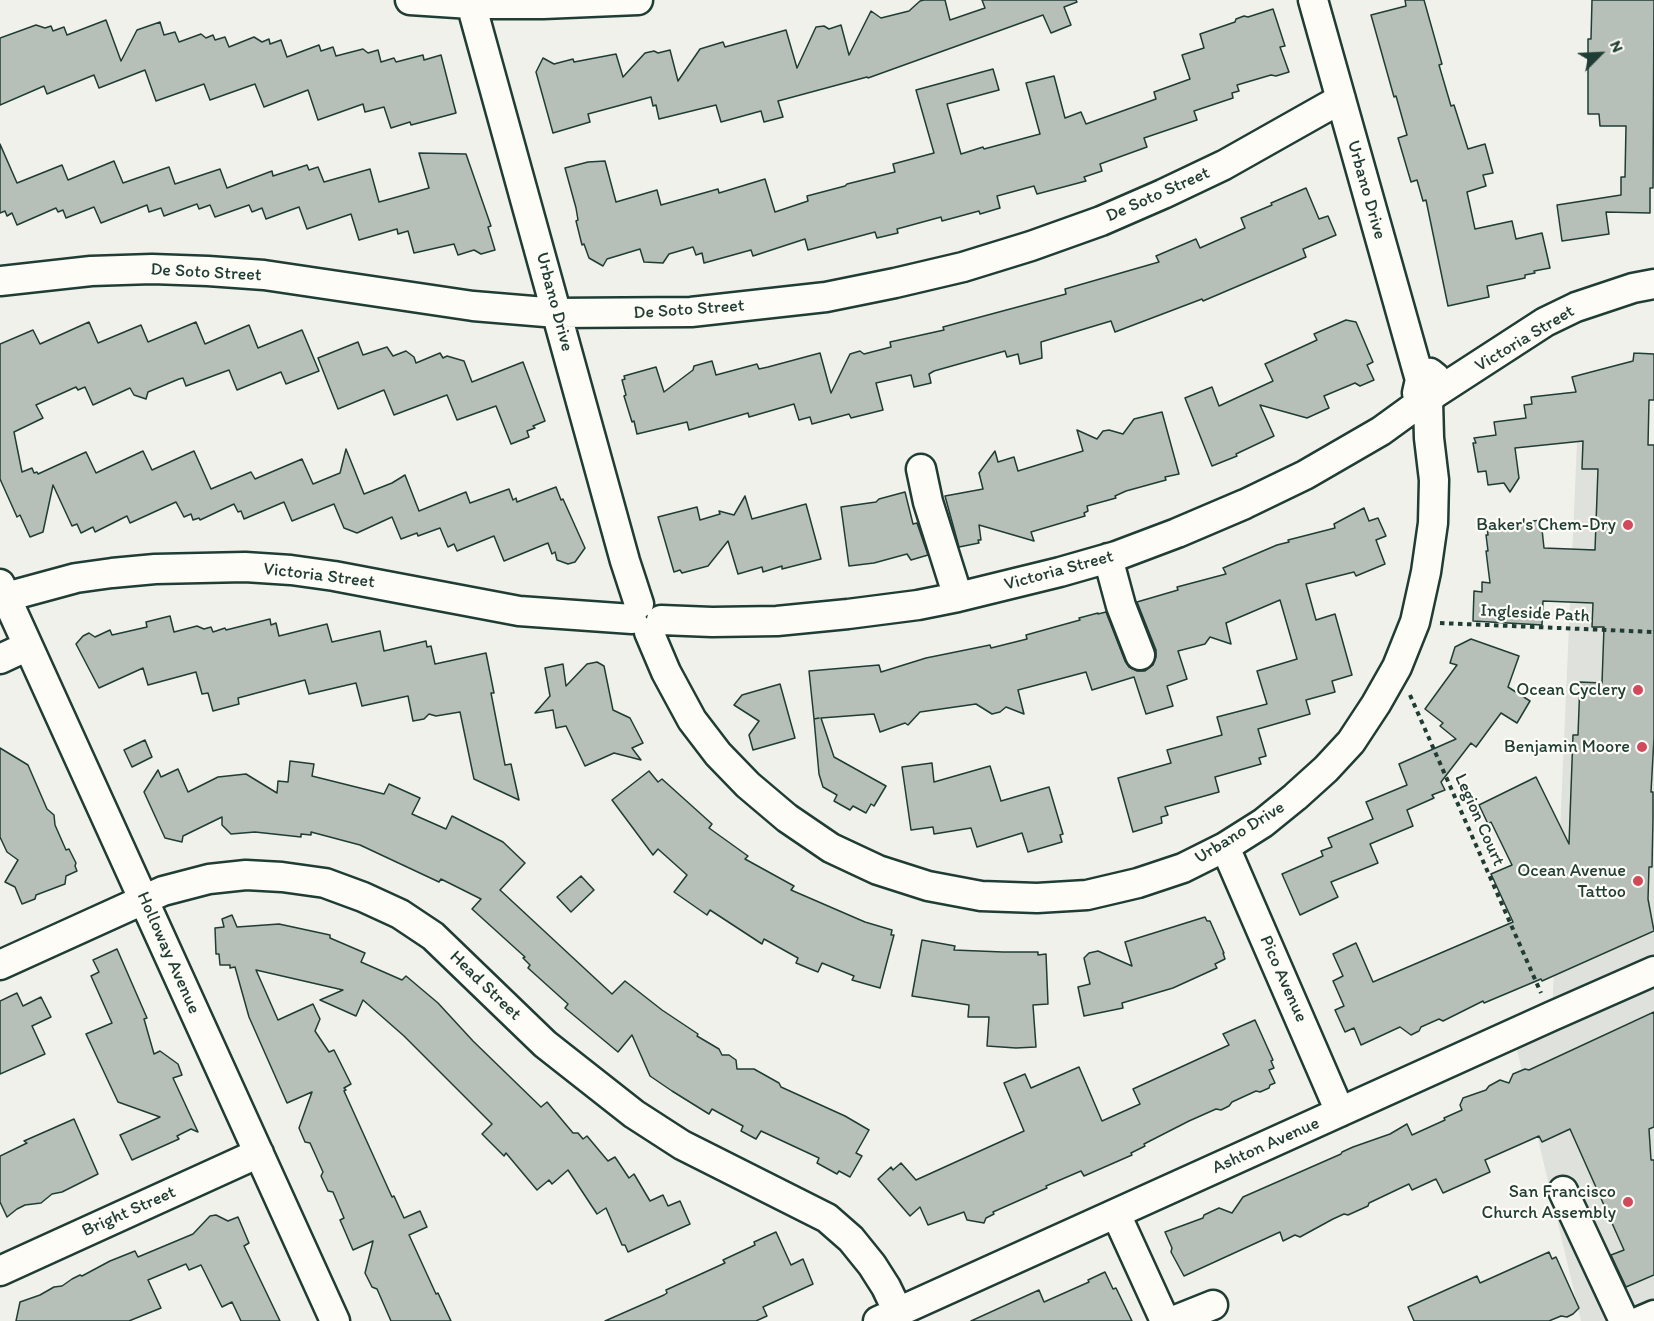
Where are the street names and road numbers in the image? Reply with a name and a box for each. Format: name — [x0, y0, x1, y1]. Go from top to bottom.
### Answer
street label: Urbano Drive — [1342, 138, 1390, 242]
street label: De Soto Street — [1103, 162, 1213, 228]
street label: Urbano Drive — [530, 250, 578, 354]
street label: De Soto Street — [150, 259, 262, 287]
street label: De Soto Street — [633, 295, 745, 325]
street label: Victoria Street — [1471, 301, 1579, 377]
street label: Victoria Street — [1002, 546, 1116, 596]
street label: Victoria Street — [262, 558, 376, 594]
street label: Ingleside Path — [1480, 600, 1590, 628]
street label: Legion Court — [1449, 770, 1509, 870]
street label: Urbano Drive — [1191, 797, 1289, 869]
street label: Holloway Avenue — [131, 889, 205, 1017]
street label: Pico Avenue — [1254, 932, 1312, 1026]
street label: Head Street — [445, 946, 525, 1026]
street label: Ashton Avenue — [1209, 1113, 1323, 1179]
street label: Bright Street — [79, 1182, 179, 1242]

